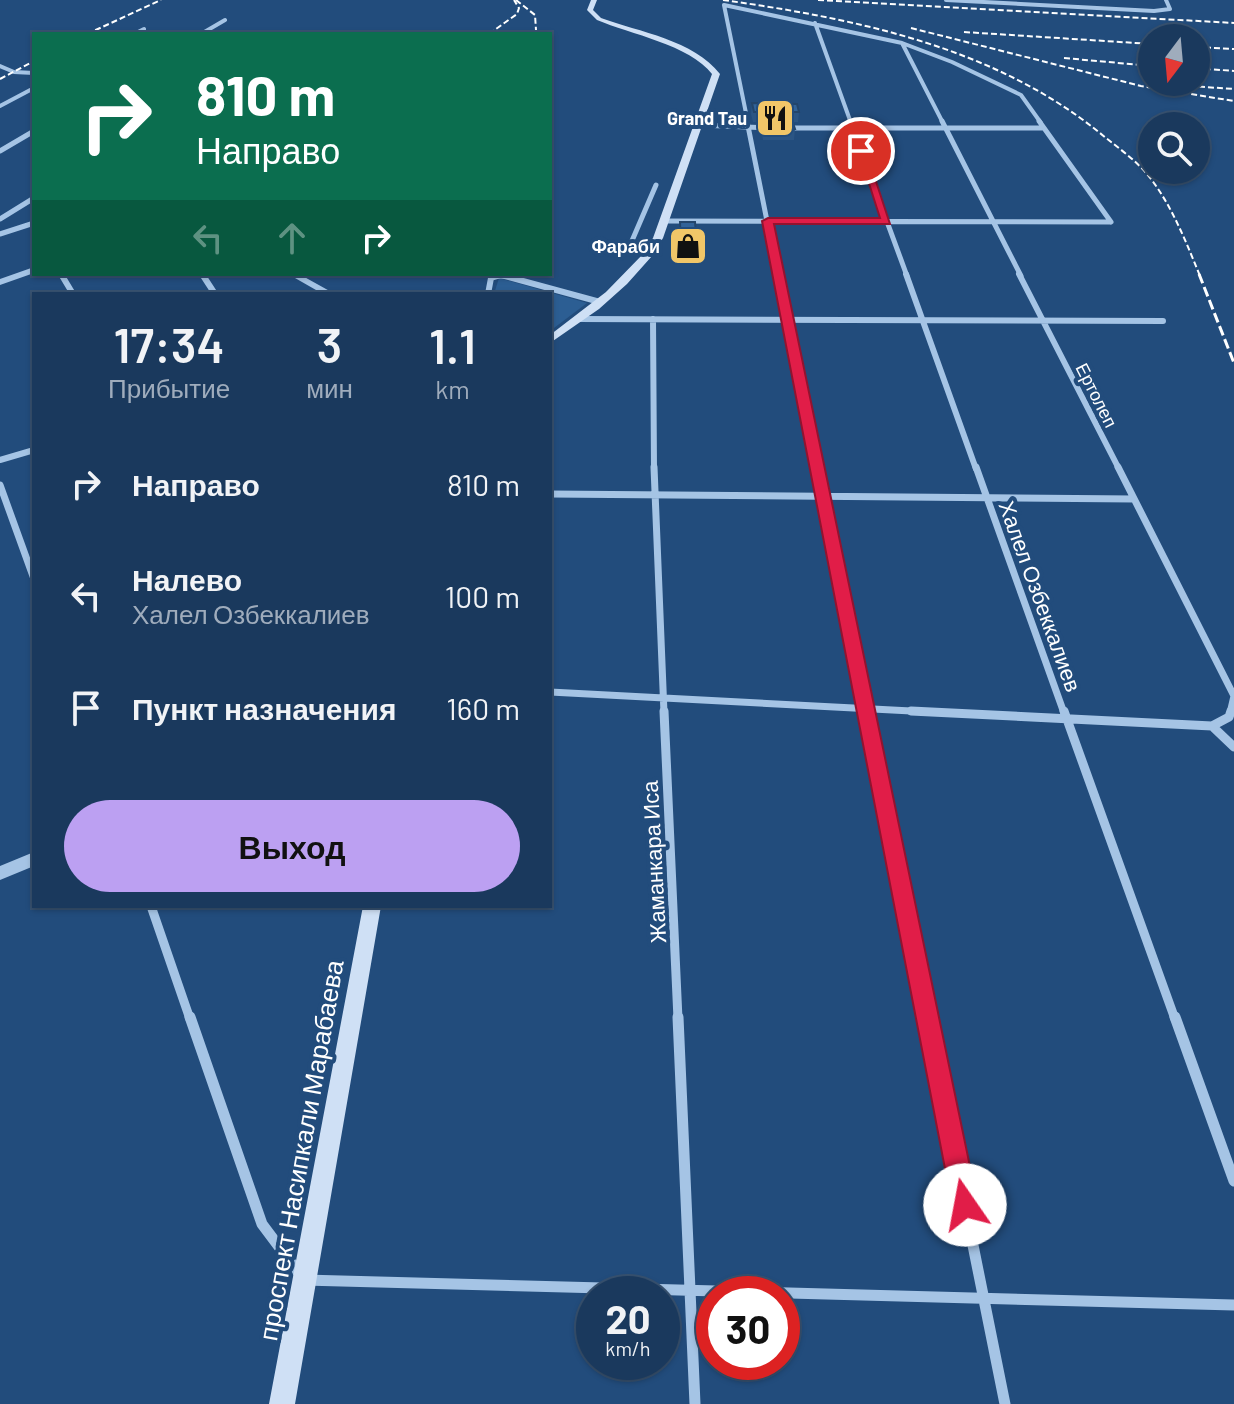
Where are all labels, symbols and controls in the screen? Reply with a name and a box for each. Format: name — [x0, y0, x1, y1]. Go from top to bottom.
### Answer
north arrow — [1138, 24, 1210, 96]
map controls — [1138, 24, 1210, 184]
text: 810 m — [196, 60, 335, 127]
icon: right — [64, 64, 168, 168]
restaurant icon: Grand Tau — [754, 97, 796, 139]
place label: Grand Tau — [667, 107, 747, 129]
button: search — [1138, 112, 1210, 184]
pin — [827, 117, 895, 185]
text: Направо — [196, 128, 340, 171]
icon: arrive — [839, 129, 883, 173]
icon: left — [186, 216, 230, 260]
icon: ahead — [270, 216, 314, 260]
icon: right — [354, 216, 398, 260]
shop icon: Фараби — [667, 225, 709, 267]
place label: Фараби — [591, 235, 660, 257]
text: 17:34 — [114, 315, 225, 373]
text: 3 — [317, 315, 342, 373]
text: 1.1 — [429, 316, 476, 374]
street label: Ертолеп — [1071, 359, 1123, 431]
text: Прибытие — [108, 372, 230, 403]
text: мин — [306, 372, 353, 403]
text: km — [435, 373, 470, 404]
icon: right — [64, 462, 108, 506]
text: Направо — [132, 466, 260, 502]
text: 810 m — [447, 466, 520, 502]
street label: Халел Озбеккалиев — [994, 497, 1088, 695]
text: Налево — [132, 561, 242, 597]
icon: left — [64, 574, 108, 618]
text: 100 m — [445, 578, 520, 614]
text: Халел Озбеккалиев — [132, 598, 370, 629]
icon: arrive — [64, 686, 108, 730]
text: Пункт назначения — [132, 690, 396, 726]
text: 160 m — [446, 690, 520, 726]
street label: Жаманкара Иса — [636, 779, 671, 944]
button: Выход — [64, 800, 520, 892]
street label: проспект Насипкали Марабаева — [251, 957, 349, 1343]
position arrow — [923, 1163, 1007, 1247]
speed limit sign: 30 — [696, 1276, 800, 1380]
text: 20 — [605, 1294, 651, 1342]
text: km/h — [605, 1336, 651, 1360]

